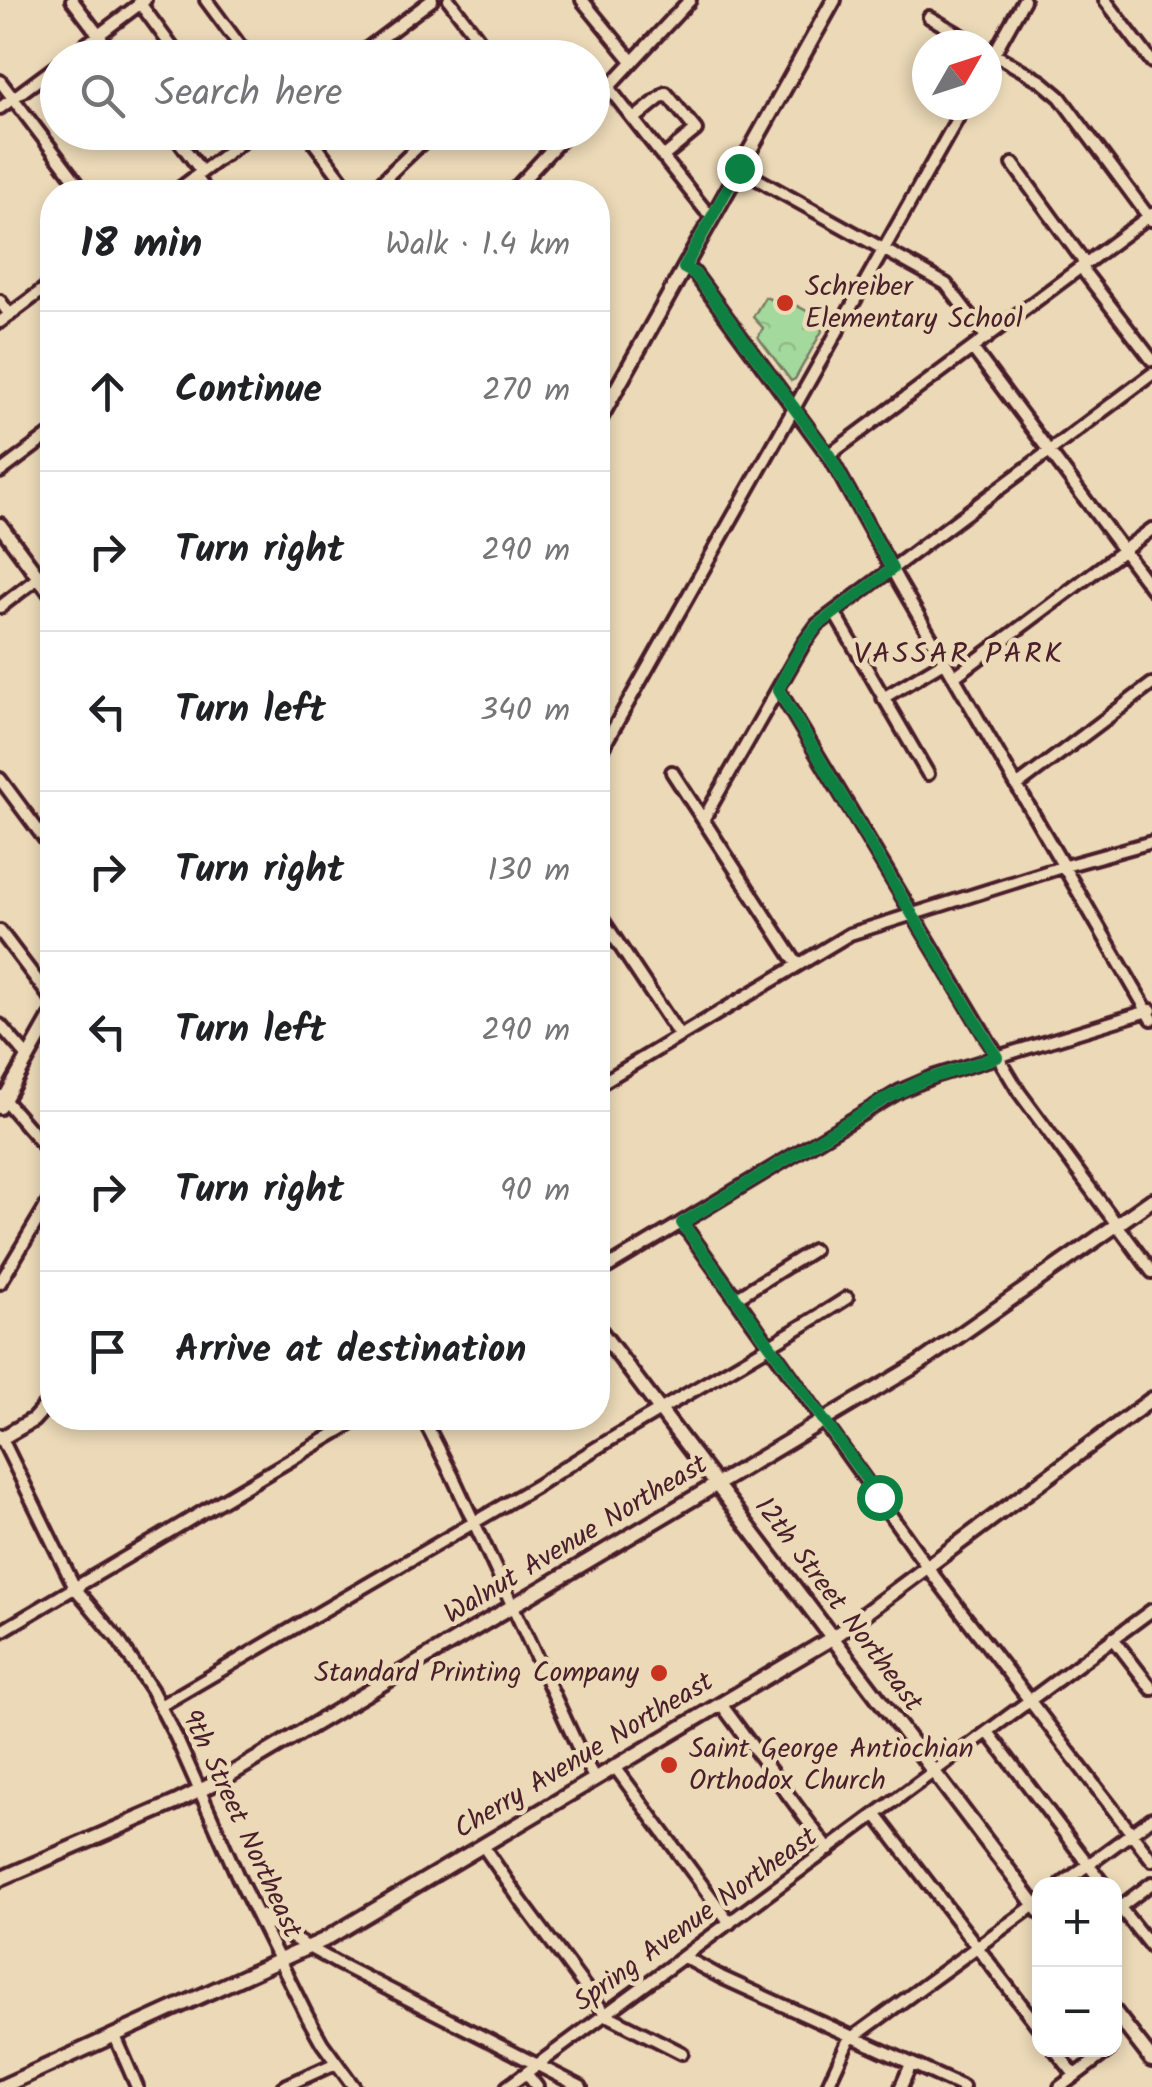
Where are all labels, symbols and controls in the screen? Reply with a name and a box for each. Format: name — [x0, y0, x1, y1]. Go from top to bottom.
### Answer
north arrow — [912, 30, 1002, 120]
search box — [40, 40, 610, 150]
text: Search here — [155, 65, 342, 125]
icon: search — [75, 68, 130, 123]
route end — [717, 146, 763, 192]
text: 18 min — [80, 212, 202, 279]
text: Walk · 1.4 km — [385, 220, 570, 271]
place label: Schreiber Elementary School — [805, 265, 1023, 342]
marker: Schreiber Elementary School — [774, 292, 796, 314]
text: Continue — [175, 361, 322, 421]
icon: ahead — [80, 364, 135, 419]
text: 270 m — [482, 366, 570, 417]
text: Turn right — [175, 521, 344, 581]
icon: right — [80, 524, 135, 579]
text: 290 m — [481, 526, 570, 577]
district label: VASSAR PARK — [853, 631, 1065, 679]
text: Turn left — [175, 681, 326, 741]
icon: left — [80, 684, 135, 739]
text: 340 m — [480, 686, 570, 737]
text: Turn right — [175, 841, 344, 901]
icon: right — [80, 844, 135, 899]
text: 130 m — [487, 846, 570, 897]
text: Turn left — [175, 1001, 326, 1061]
icon: left — [80, 1004, 135, 1059]
text: 290 m — [481, 1006, 570, 1057]
text: Turn right — [175, 1161, 344, 1221]
icon: right — [80, 1164, 135, 1219]
text: 90 m — [500, 1166, 570, 1217]
text: Arrive at destination — [175, 1321, 526, 1381]
icon: arrive — [80, 1324, 135, 1379]
street label: Walnut Avenue Northeast — [435, 1443, 718, 1637]
route start — [857, 1475, 903, 1521]
street label: 12th Street Northeast — [742, 1488, 935, 1723]
place label: Standard Printing Company — [314, 1651, 640, 1696]
street label: Cherry Avenue Northeast — [445, 1660, 724, 1852]
marker: Standard Printing Company — [648, 1662, 670, 1684]
street label: 9th Street Northeast — [168, 1702, 314, 1947]
place label: Saint George Antiochian Orthodox Church — [689, 1727, 974, 1804]
marker: Saint George Antiochian Orthodox Church — [658, 1754, 680, 1776]
street label: Spring Avenue Northeast — [564, 1815, 829, 2024]
map controls — [1032, 1877, 1122, 2057]
button: + — [1032, 1877, 1122, 1967]
button: − — [1032, 1967, 1122, 2057]

